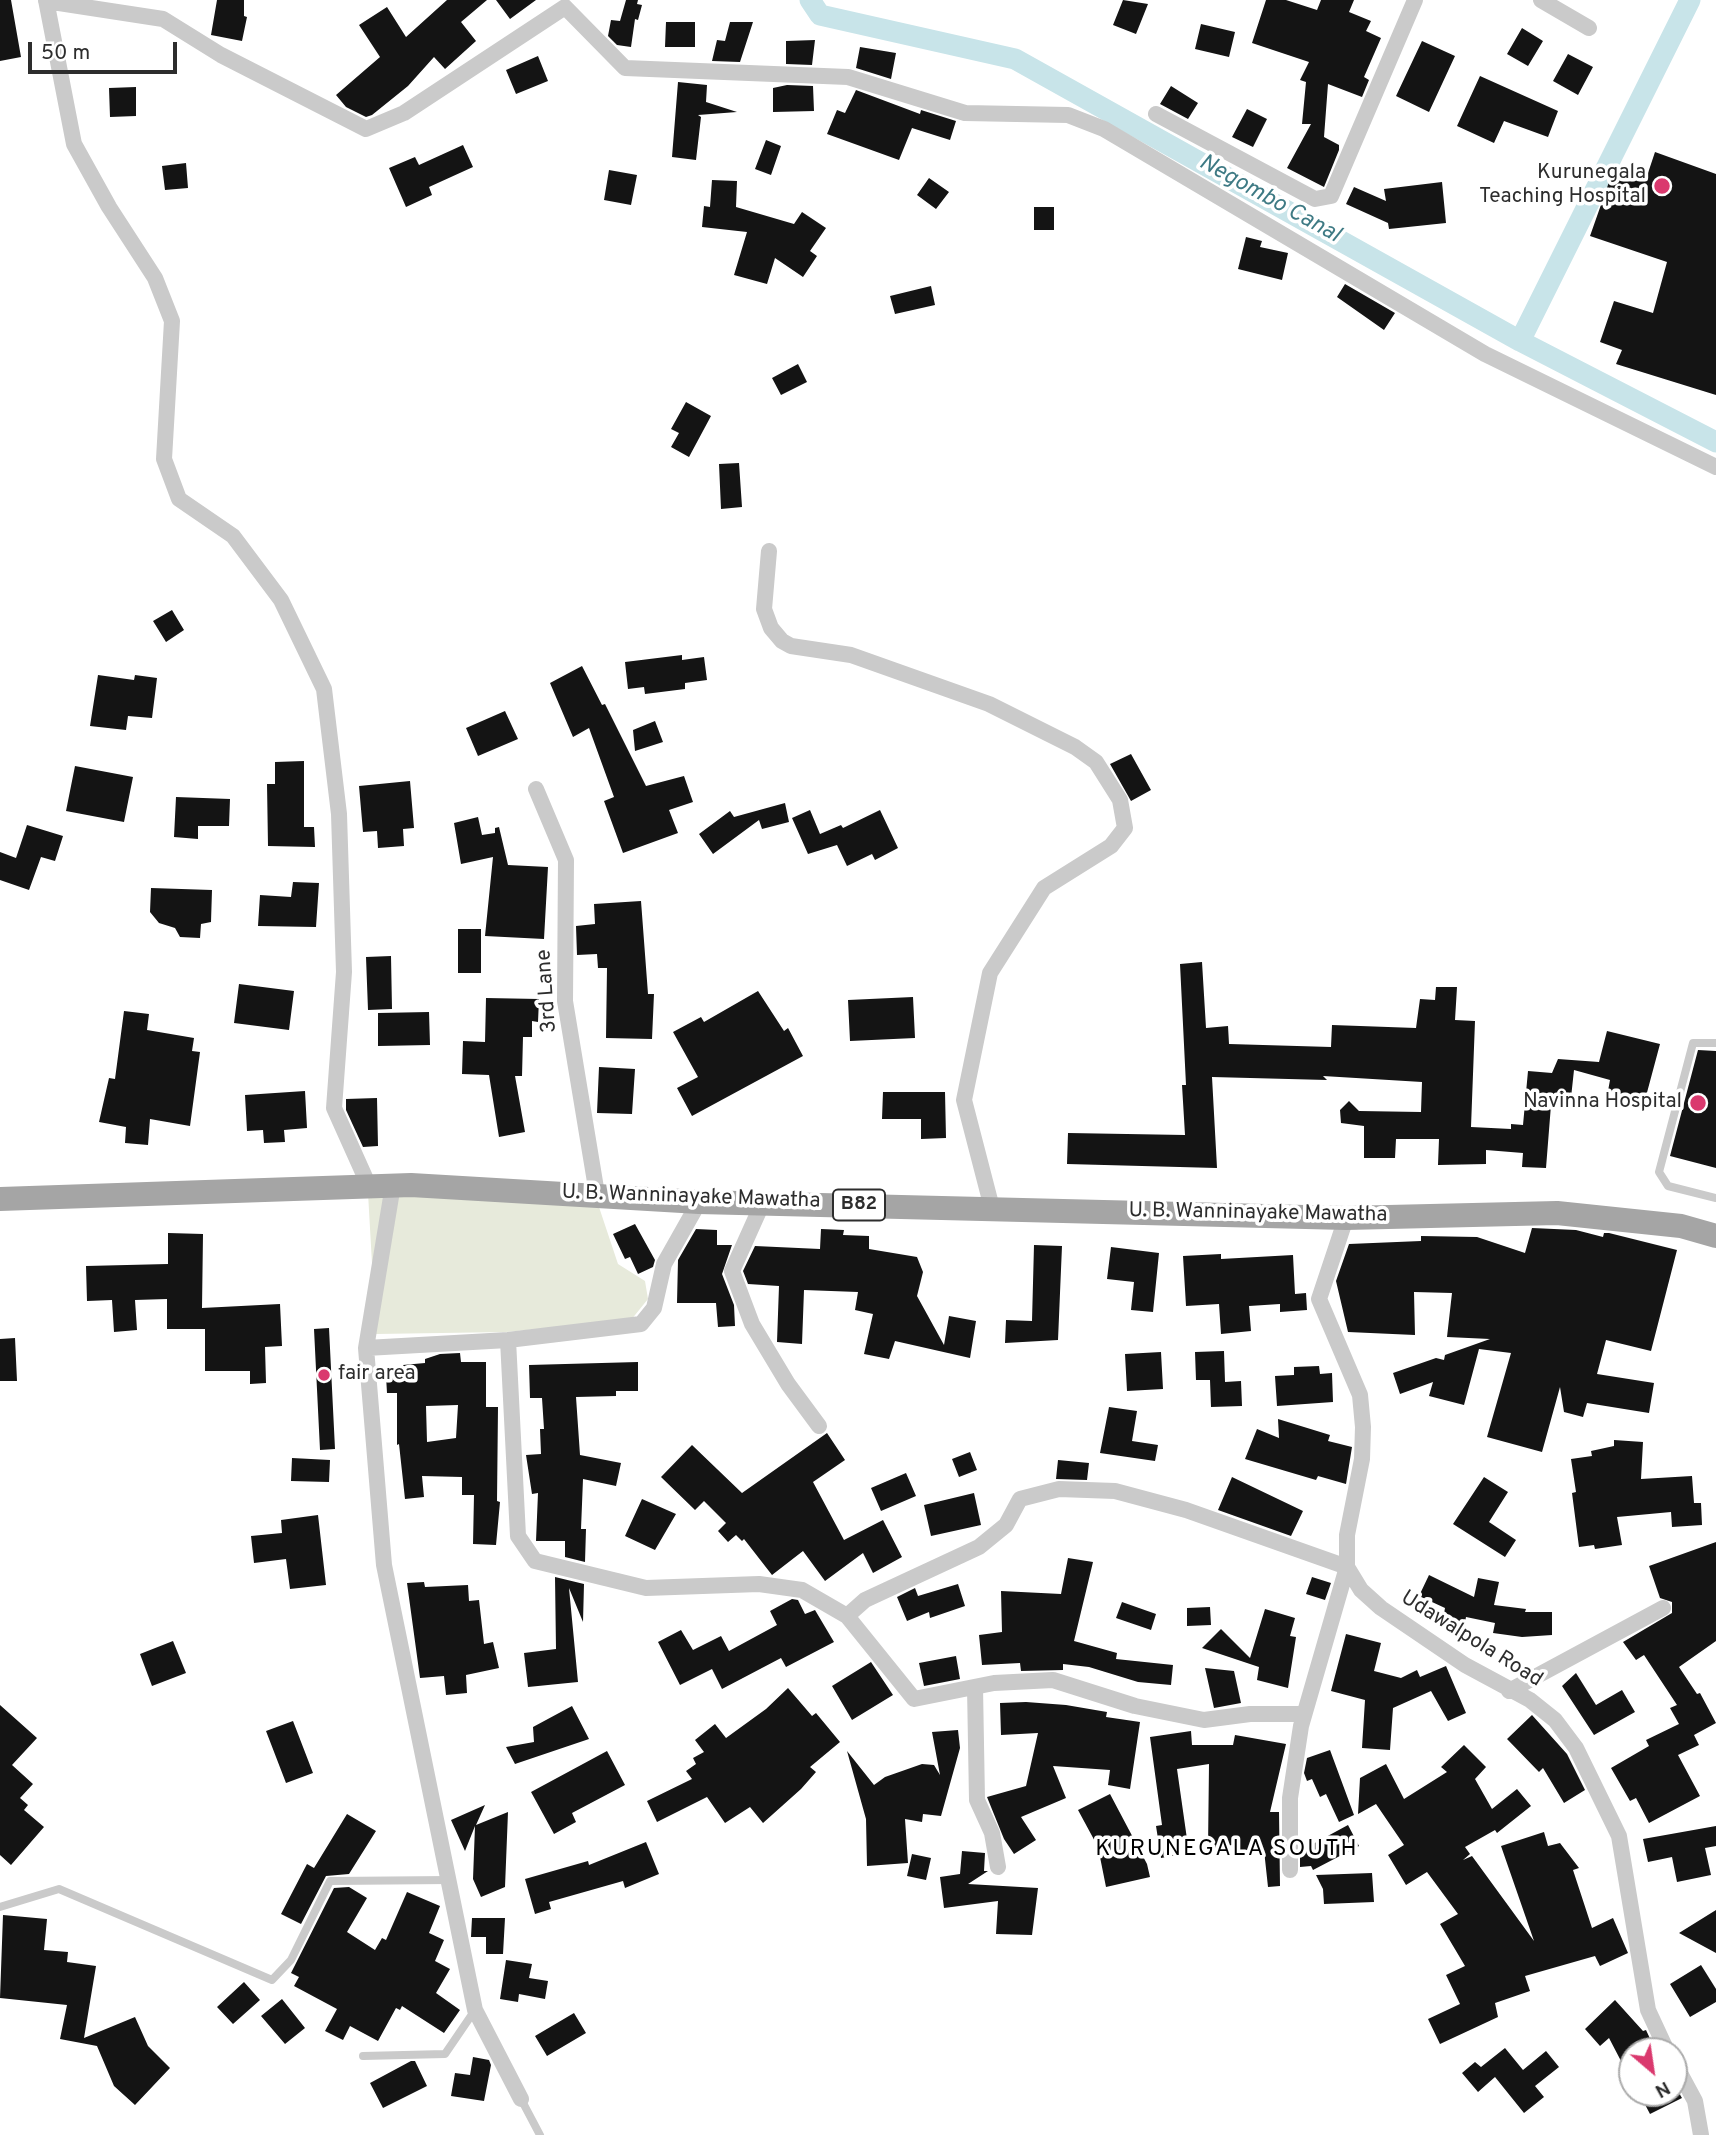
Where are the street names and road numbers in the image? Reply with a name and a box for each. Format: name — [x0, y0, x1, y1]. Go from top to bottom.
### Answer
street label: 3rd Lane — [533, 948, 563, 1034]
street label: U. B. Wanninayake Mawatha — [561, 1181, 821, 1215]
road number: B82 — [833, 1190, 885, 1220]
street label: U. B. Wanninayake Mawatha — [1128, 1199, 1388, 1229]
street label: Udawalpola Road — [1395, 1586, 1547, 1694]

